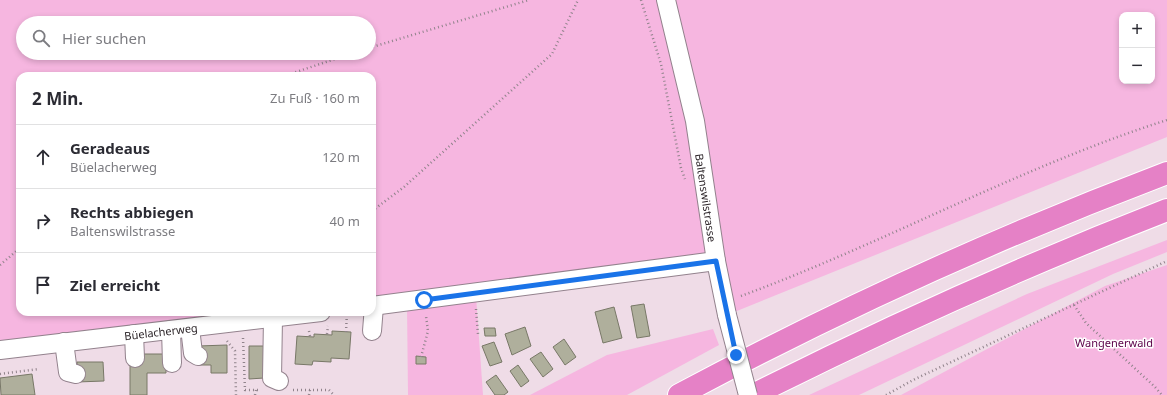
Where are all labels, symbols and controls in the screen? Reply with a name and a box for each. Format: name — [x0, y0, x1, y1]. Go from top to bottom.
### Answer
map controls — [1119, 12, 1155, 84]
button: + — [1119, 12, 1155, 48]
search box — [16, 16, 376, 60]
icon: search — [30, 27, 52, 49]
text: Hier suchen — [62, 28, 146, 48]
button: − — [1119, 48, 1155, 84]
text: 2 Min. — [32, 87, 83, 110]
text: Zu Fuß · 160 m — [270, 89, 360, 107]
text: Geradeaus — [70, 138, 150, 158]
icon: ahead — [32, 146, 54, 168]
text: 120 m — [322, 148, 360, 166]
street label: Baltenswilstrasse — [692, 152, 721, 243]
text: Büelacherweg — [70, 158, 157, 176]
text: Rechts abbiegen — [70, 202, 194, 222]
icon: right — [32, 210, 54, 232]
text: 40 m — [330, 212, 360, 230]
text: Baltenswilstrasse — [70, 222, 175, 240]
icon: arrive — [32, 274, 54, 296]
text: Ziel erreicht — [70, 275, 160, 295]
route start — [415, 291, 433, 309]
street label: Büelacherweg — [123, 319, 198, 343]
park label: Wangenerwald — [1075, 335, 1153, 350]
route end — [727, 346, 745, 364]

